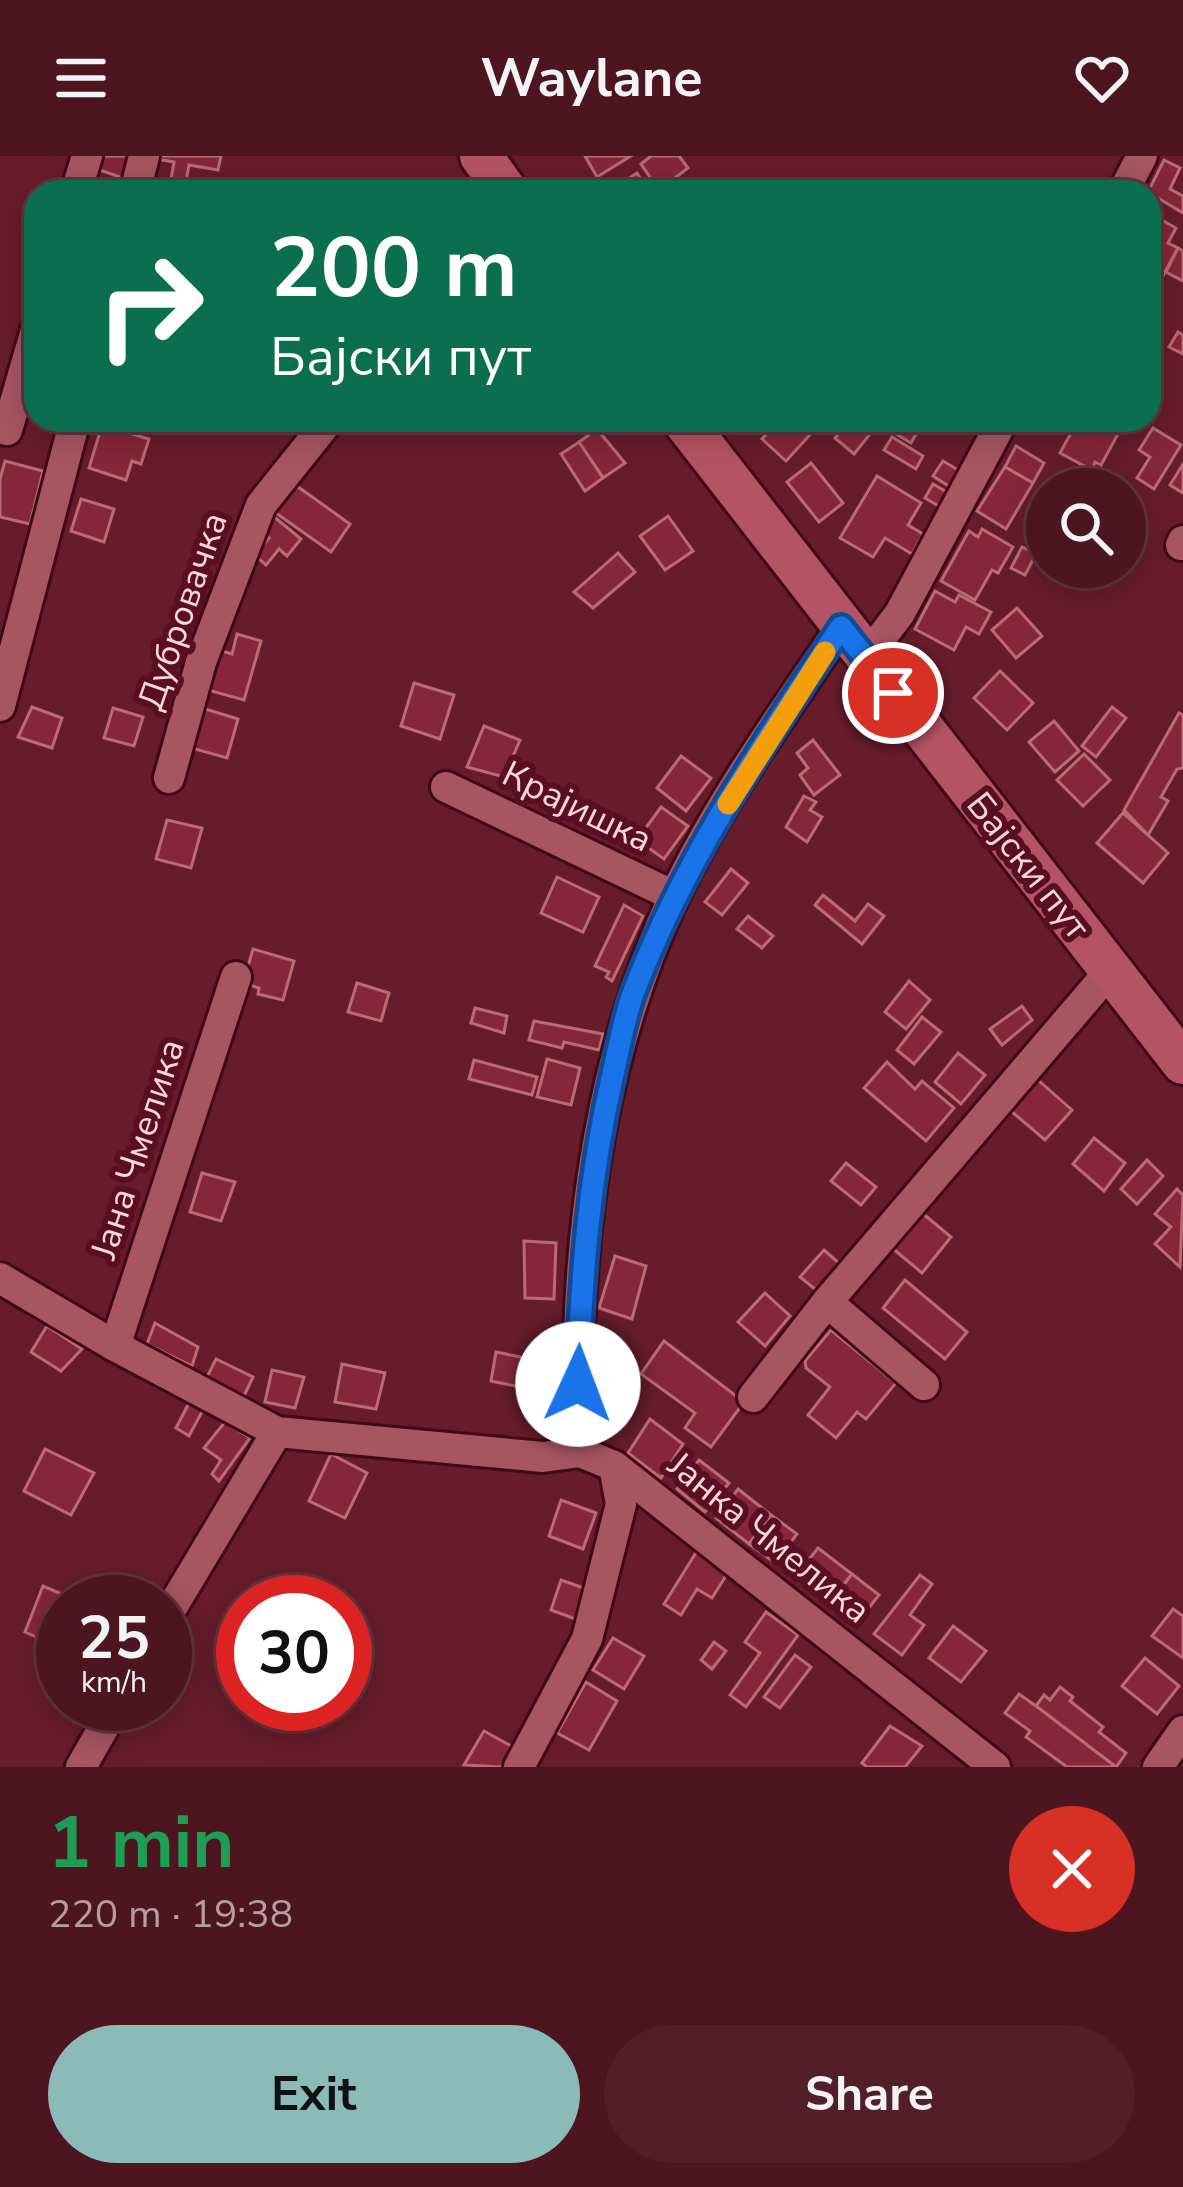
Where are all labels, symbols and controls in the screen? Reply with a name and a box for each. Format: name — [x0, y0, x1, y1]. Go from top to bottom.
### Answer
text: Waylane — [480, 41, 703, 115]
icon: menu — [48, 45, 114, 111]
icon: heart — [1069, 45, 1135, 111]
text: 200 m — [270, 211, 518, 326]
icon: right — [72, 228, 228, 384]
text: Бајски пут — [270, 320, 531, 394]
map controls — [1026, 468, 1146, 588]
button: search — [1026, 468, 1146, 588]
street label: Дубровачка — [126, 506, 240, 716]
pin — [842, 642, 944, 744]
icon: arrive — [860, 660, 926, 726]
street label: Крајишка — [494, 750, 660, 864]
street label: Бајски пут — [955, 782, 1101, 950]
street label: Јана Чмелика — [79, 1033, 197, 1266]
position arrow — [515, 1321, 641, 1447]
street label: Јанка Чмелика — [657, 1440, 881, 1635]
speed limit sign: 30 — [216, 1575, 372, 1731]
text: 25 — [78, 1597, 150, 1679]
text: km/h — [81, 1662, 147, 1703]
text: 1 min — [48, 1794, 234, 1892]
button: close — [1009, 1806, 1135, 1932]
text: 220 m · 19:38 — [48, 1888, 293, 1941]
button: Exit — [48, 2025, 580, 2163]
button: Share — [604, 2025, 1135, 2163]

